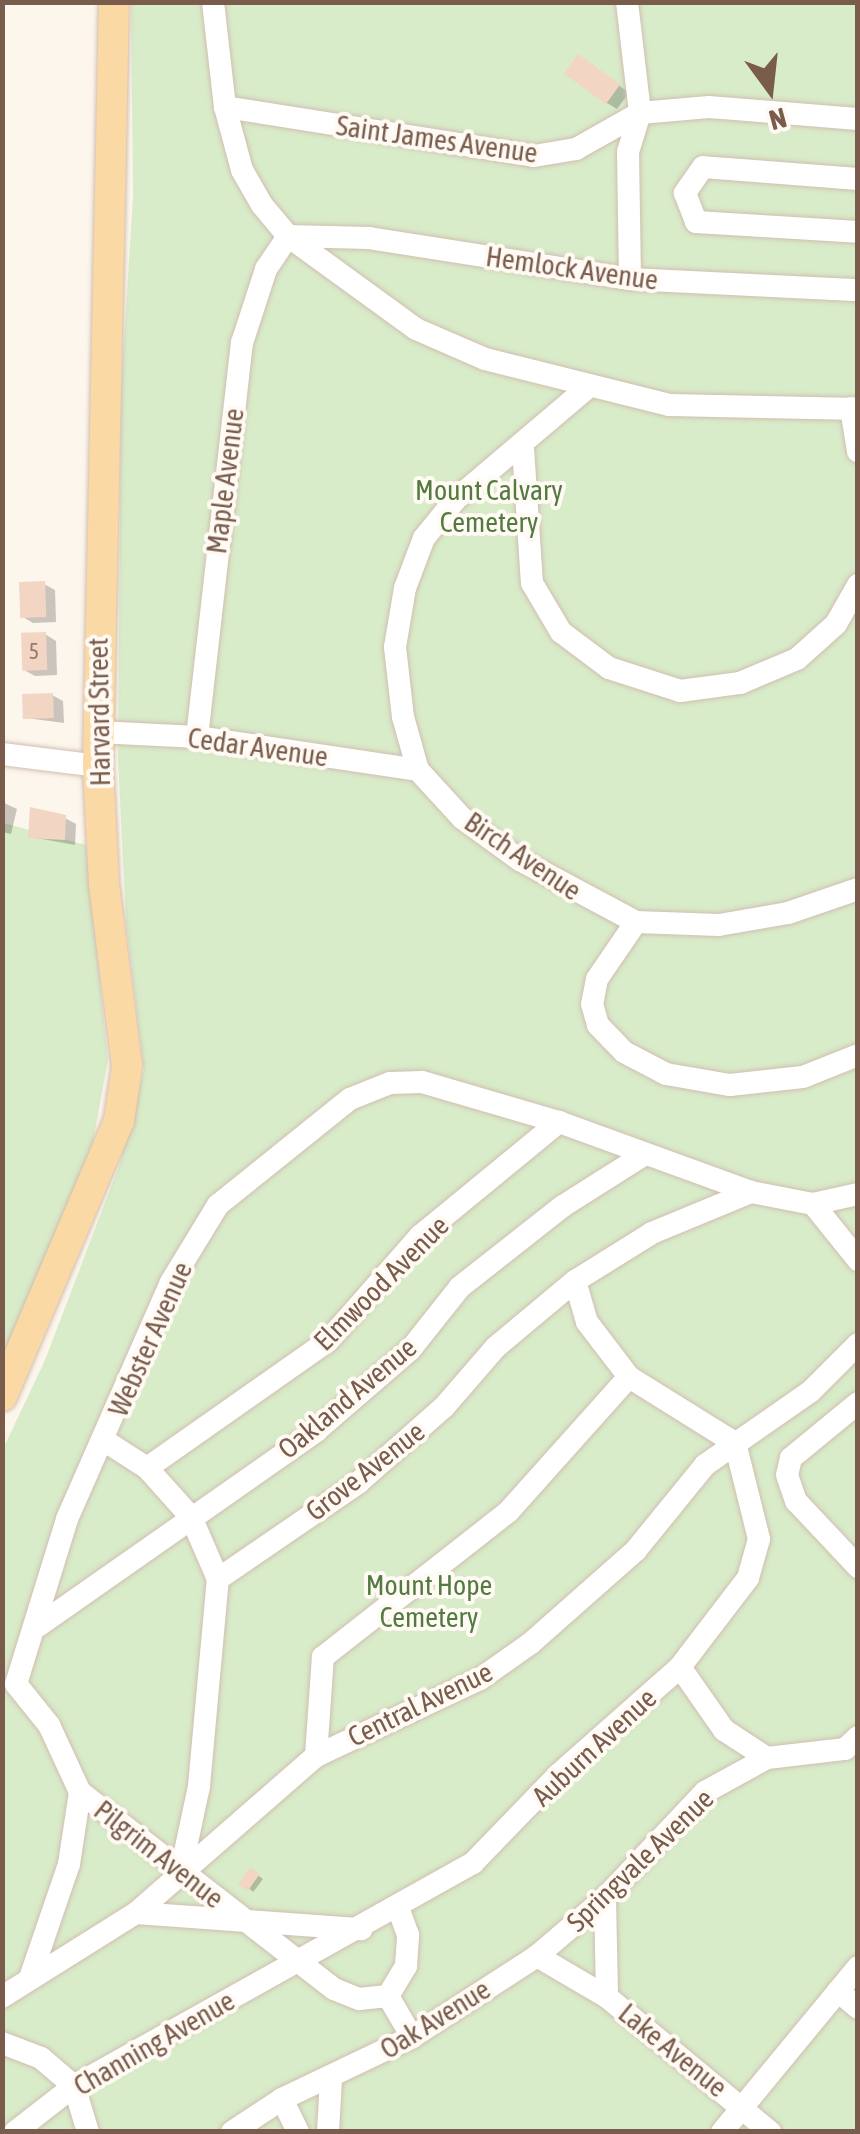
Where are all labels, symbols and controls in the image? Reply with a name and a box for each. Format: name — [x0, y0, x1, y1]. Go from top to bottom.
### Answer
north arrow — [720, 40, 820, 140]
text: N — [766, 101, 790, 137]
street label: Saint James Avenue — [334, 108, 540, 170]
street label: Hemlock Avenue — [484, 239, 660, 297]
street label: Maple Avenue — [199, 406, 251, 556]
park label: Mount Calvary Cemetery — [415, 473, 563, 539]
street label: Harvard Street — [81, 637, 117, 787]
house number: 5 — [29, 639, 39, 665]
street label: Cedar Avenue — [186, 721, 330, 773]
street label: Birch Avenue — [458, 805, 588, 907]
street label: Elmwood Avenue — [307, 1209, 455, 1357]
street label: Webster Avenue — [101, 1257, 199, 1421]
street label: Oakland Avenue — [271, 1330, 423, 1466]
street label: Grove Avenue — [299, 1414, 431, 1528]
park label: Mount Hope Cemetery — [366, 1568, 492, 1634]
street label: Central Avenue — [342, 1655, 498, 1753]
street label: Auburn Avenue — [525, 1681, 663, 1813]
street label: Springvale Avenue — [560, 1782, 720, 1938]
street label: Pilgrim Avenue — [88, 1793, 230, 1915]
street label: Oak Avenue — [374, 1972, 496, 2066]
street label: Channing Avenue — [68, 1984, 240, 2102]
street label: Lake Avenue — [612, 1996, 734, 2104]

